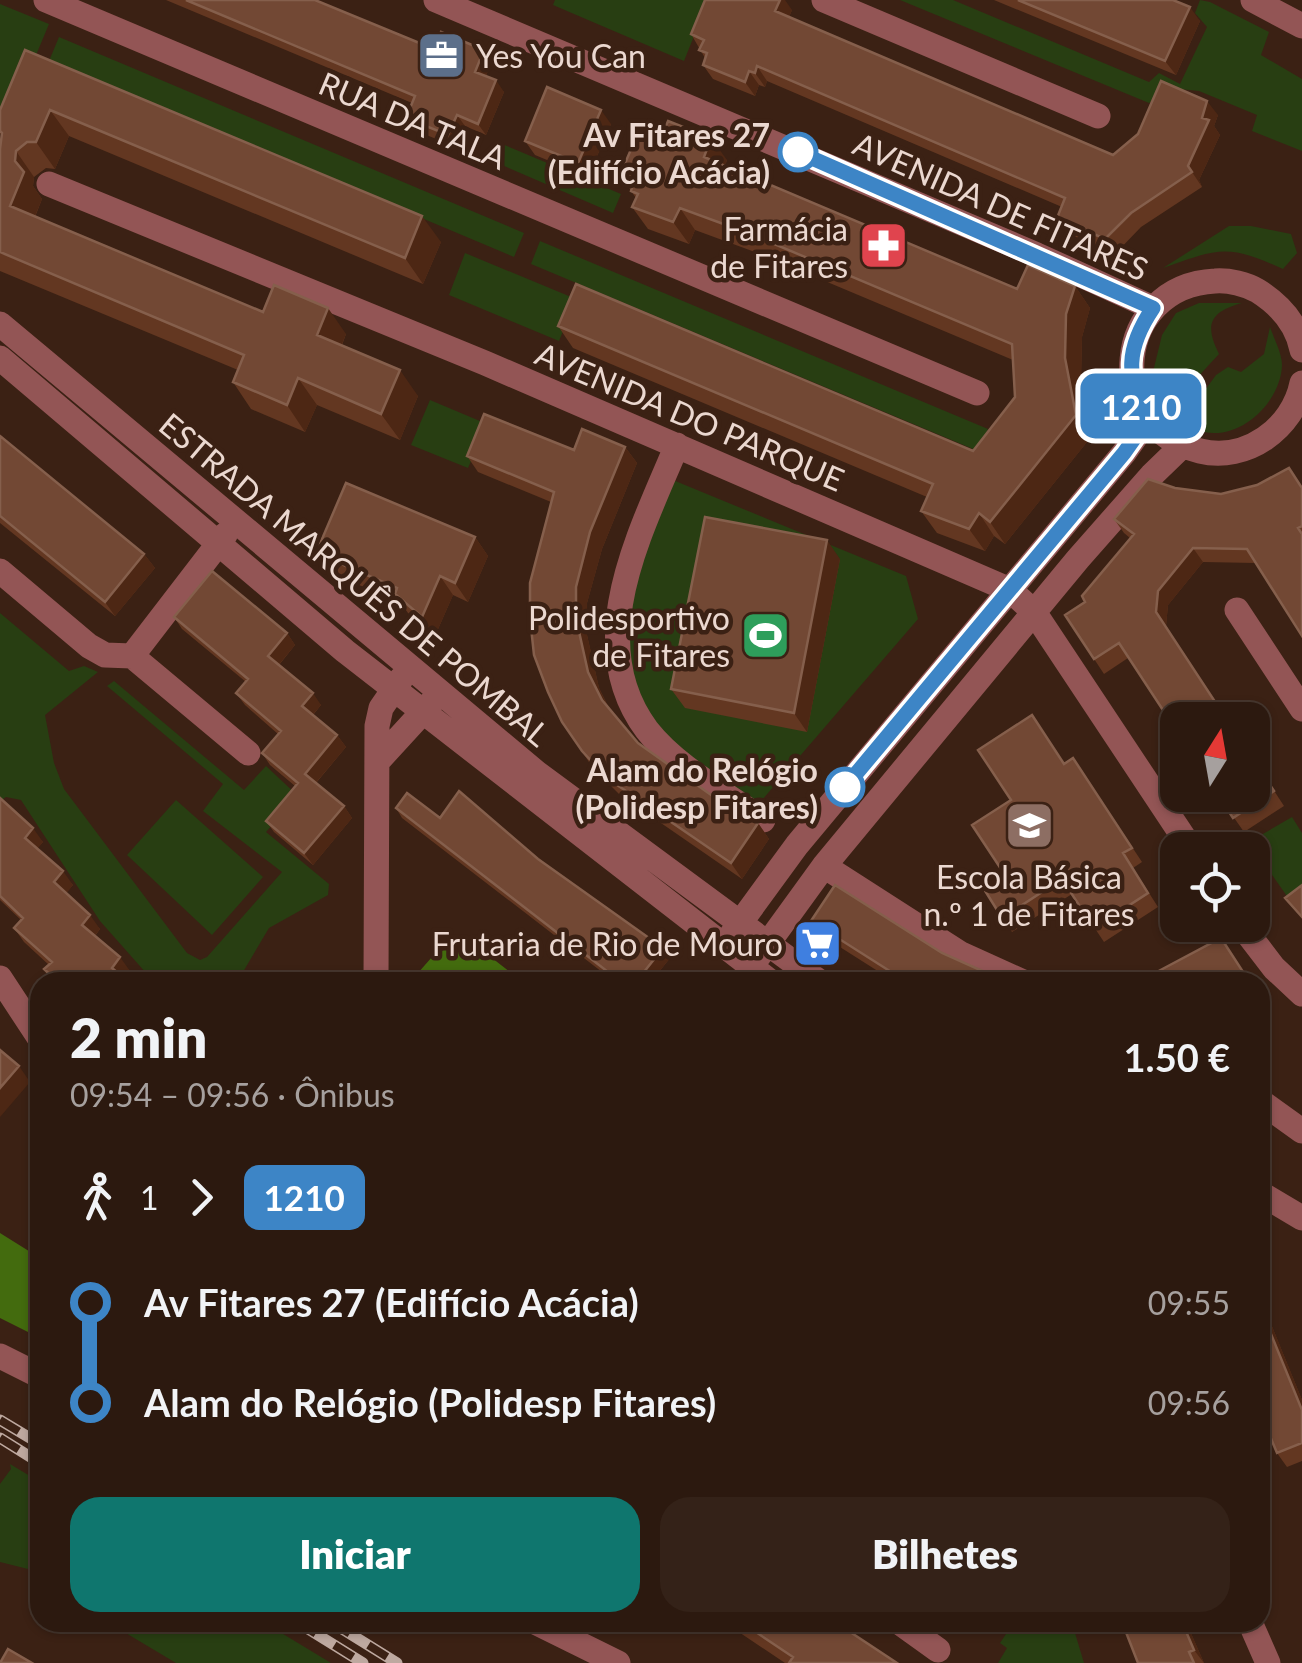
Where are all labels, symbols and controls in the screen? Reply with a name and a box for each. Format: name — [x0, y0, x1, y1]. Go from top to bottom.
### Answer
office icon: Yes You Can — [415, 29, 467, 81]
place label: Yes You Can — [476, 36, 646, 75]
street label: RUA DA TALA — [313, 63, 513, 177]
place label: Av Fitares 27 (Edifício Acácia) — [548, 115, 770, 191]
street label: AVENIDA DE FITARES — [848, 123, 1154, 289]
marker: Av Fitares 27 (Edifício Acácia) — [779, 133, 817, 171]
place label: Farmácia de Fitares — [710, 209, 848, 285]
pharmacy icon: Farmácia de Fitares — [857, 220, 909, 272]
street label: AVENIDA DO PARQUE — [530, 333, 850, 499]
line badge: 1210 — [1071, 374, 1211, 438]
text: 1210 — [1100, 385, 1182, 427]
street label: ESTRADA MARQUÊS DE POMBAL — [152, 404, 558, 754]
place label: Polidesportivo de Fitares — [528, 598, 730, 674]
sports icon: Polidesportivo de Fitares — [739, 609, 791, 661]
north arrow — [1160, 702, 1270, 812]
map controls — [1160, 702, 1270, 942]
place label: Alam do Relógio (Polidesp Fitares) — [575, 750, 818, 826]
marker: Alam do Relógio (Polidesp Fitares) — [826, 768, 864, 806]
school or university icon: Escola Básica n.º 1 de Fitares — [1003, 800, 1055, 852]
button: locate — [1160, 832, 1270, 942]
place label: Escola Básica n.º 1 de Fitares — [923, 857, 1135, 933]
supermarket icon: Frutaria de Rio de Mouro — [792, 917, 844, 969]
place label: Frutaria de Rio de Mouro — [432, 924, 783, 963]
text: 2 min — [70, 1004, 207, 1070]
text: 1.50 € — [1124, 1034, 1230, 1080]
text: 09:54 – 09:56 · Ônibus — [70, 1075, 395, 1114]
icon: walk — [70, 1170, 125, 1225]
icon: forward — [174, 1170, 229, 1225]
text: 1210 — [264, 1176, 345, 1218]
text: 1 — [140, 1178, 159, 1217]
text: Av Fitares 27 (Edifício Acácia) — [144, 1279, 639, 1325]
text: 09:55 — [1148, 1283, 1230, 1322]
text: Alam do Relógio (Polidesp Fitares) — [144, 1379, 716, 1425]
text: 09:56 — [1148, 1383, 1230, 1422]
button: Iniciar — [70, 1497, 640, 1612]
button: Bilhetes — [660, 1497, 1230, 1612]

